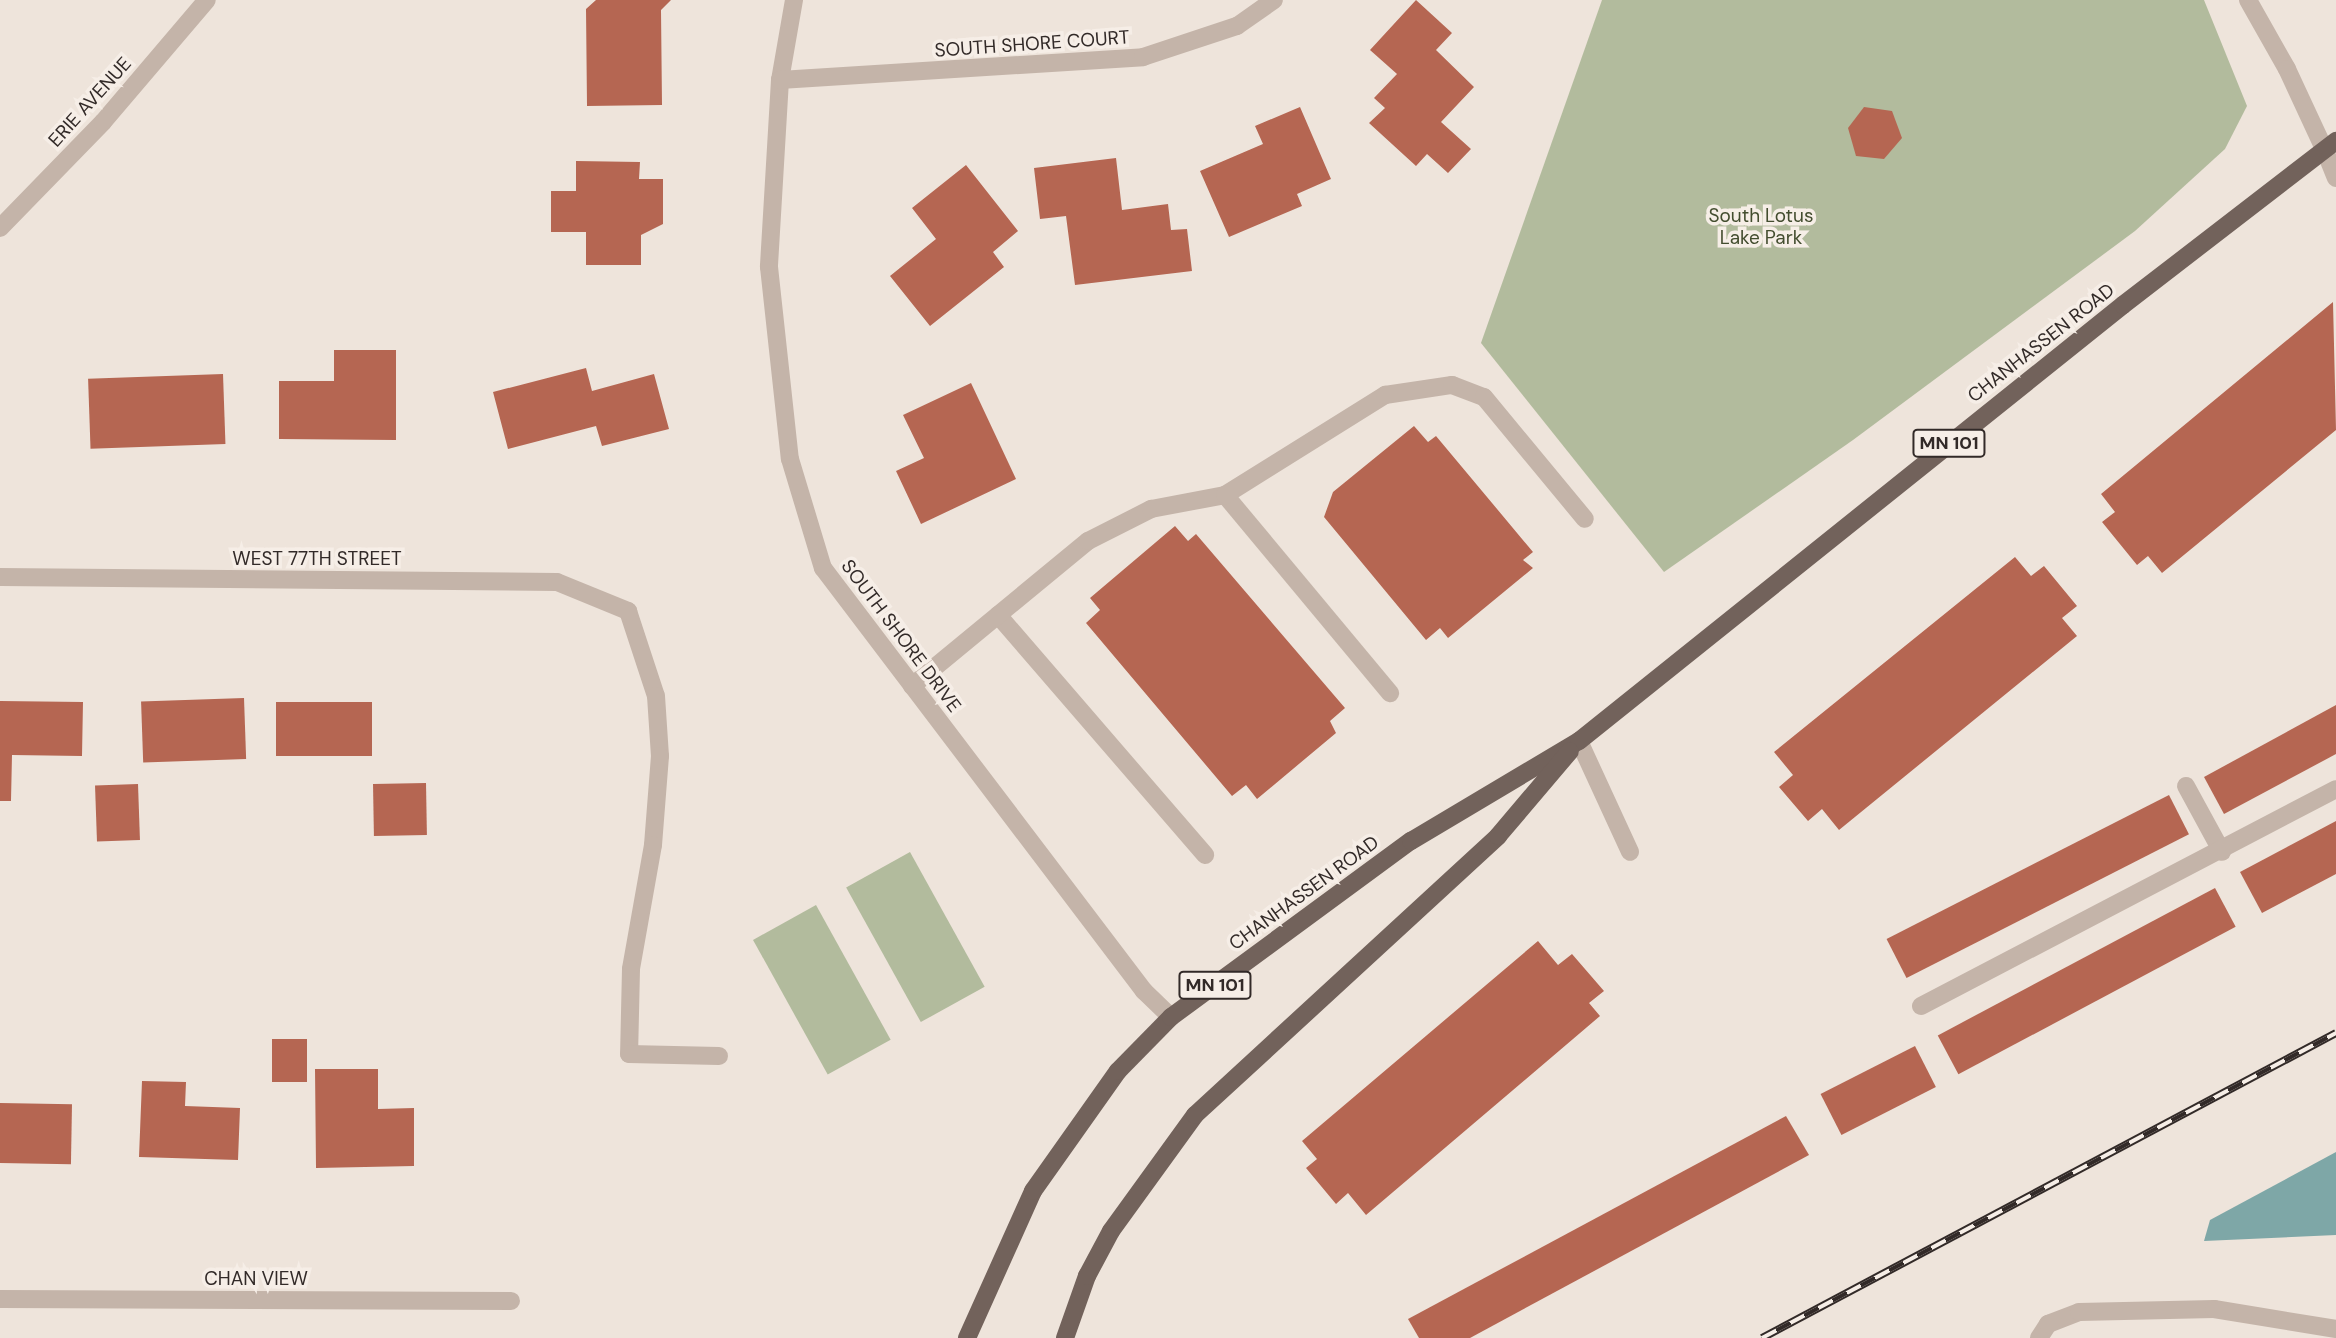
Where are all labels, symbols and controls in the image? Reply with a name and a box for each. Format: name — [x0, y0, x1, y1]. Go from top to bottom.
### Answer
street label: SOUTH SHORE COURT — [934, 26, 1130, 62]
street label: ERIE AVENUE — [44, 52, 136, 152]
park label: South Lotus Lake Park — [1709, 205, 1813, 249]
street label: CHANHASSEN ROAD — [1963, 279, 2119, 407]
road number: MN 101 — [1912, 428, 1986, 458]
street label: WEST 77TH STREET — [232, 548, 402, 570]
street label: SOUTH SHORE DRIVE — [836, 555, 966, 717]
street label: CHANHASSEN ROAD — [1225, 831, 1383, 955]
road number: MN 101 — [1178, 970, 1252, 1000]
street label: CHAN VIEW — [204, 1268, 308, 1290]

